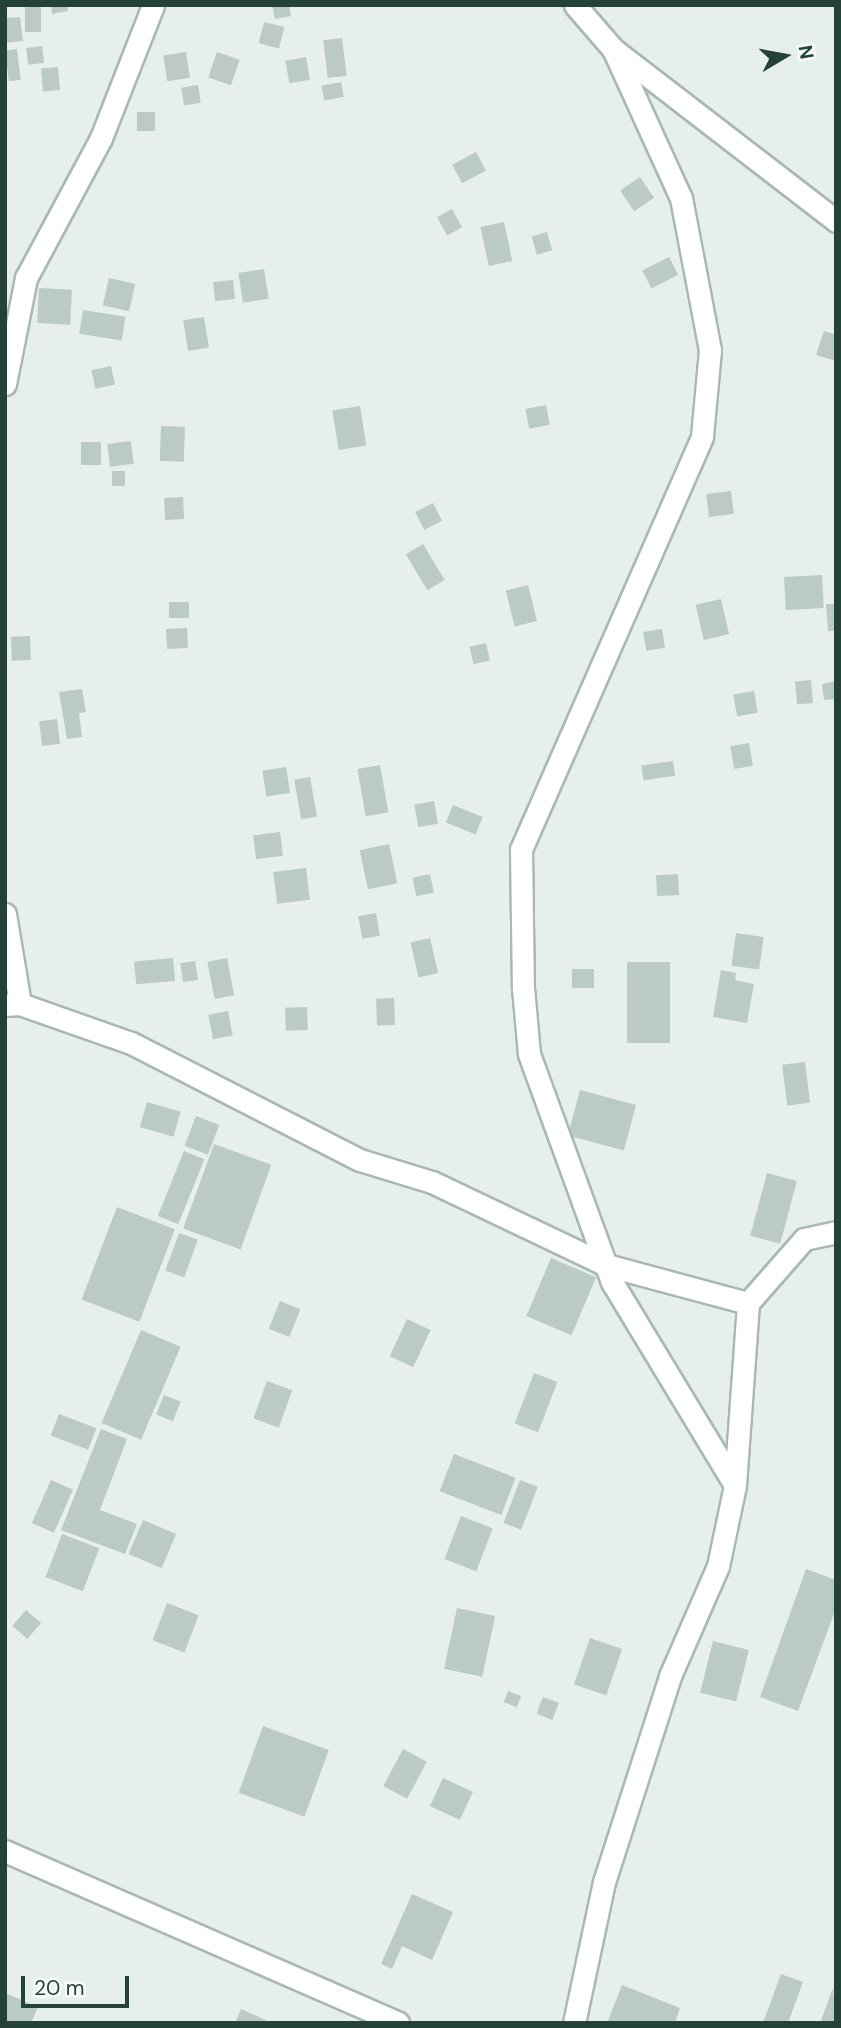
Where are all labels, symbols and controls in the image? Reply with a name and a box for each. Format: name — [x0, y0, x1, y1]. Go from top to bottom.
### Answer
north arrow — [750, 21, 820, 91]
text: N — [793, 43, 820, 61]
scale bar — [24, 1962, 133, 2006]
text: 20 m — [34, 1974, 85, 2002]

